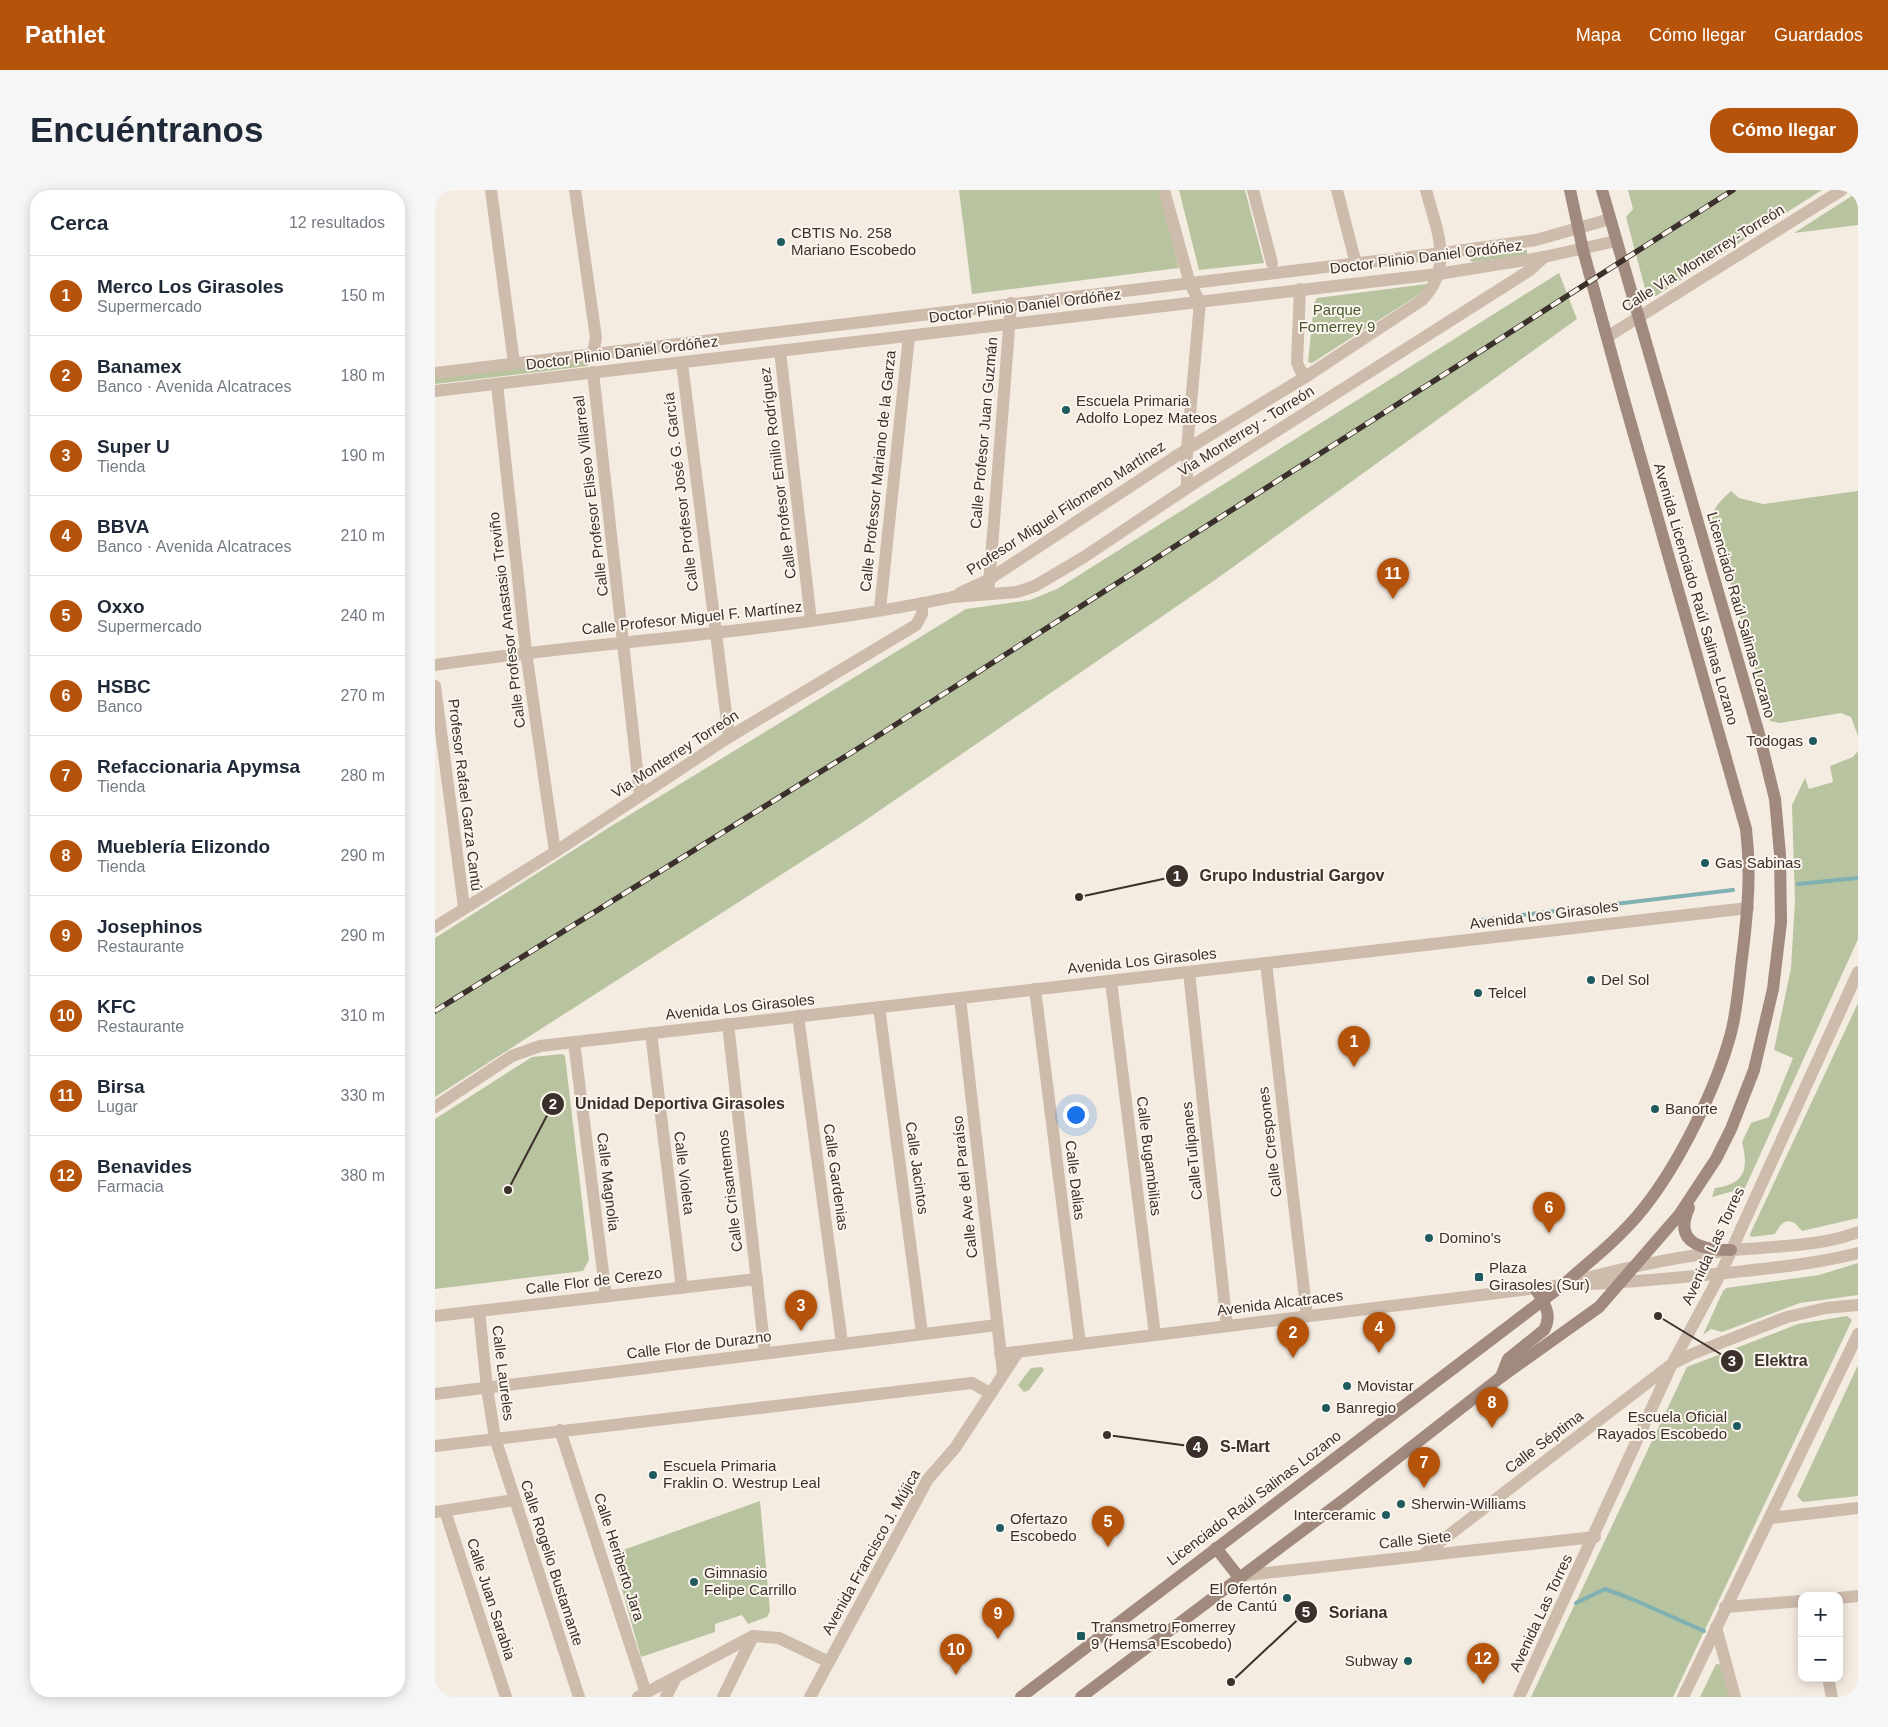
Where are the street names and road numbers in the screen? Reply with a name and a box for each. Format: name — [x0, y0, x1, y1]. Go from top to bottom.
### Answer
street label: Calle Vía Monterrey-Torreón — [1618, 200, 1787, 315]
street label: Doctor Plinio Daniel Ordóñez — [1329, 236, 1523, 277]
street label: Doctor Plinio Daniel Ordóñez — [928, 285, 1122, 326]
street label: Doctor Plinio Daniel Ordóñez — [525, 332, 719, 373]
street label: Calle Profesor Juan Guzmán — [967, 336, 1000, 530]
street label: Calle Professor Mariano de la Garza — [856, 349, 899, 592]
street label: Calle Profesor Emilio Rodríguez — [756, 366, 799, 580]
street label: Via Monterrey - Torreón — [1175, 382, 1317, 479]
street label: Calle Profesor José G. García — [660, 391, 701, 592]
street label: Calle Profesor Eliseo Villarreal — [570, 395, 611, 597]
street label: Profesor Miguel Filomeno Martínez — [963, 437, 1168, 578]
street label: Avenida Licenciado Raúl Salinas Lozano — [1650, 461, 1742, 727]
street label: Licenciado Raúl Salinas Lozano — [1703, 510, 1779, 720]
street label: Calle Profesor Anastasio Treviño — [485, 511, 528, 729]
street label: Calle Profesor Miguel F. Martínez — [581, 597, 803, 638]
street label: Profesor Rafael Garza Cantú — [445, 698, 486, 892]
street label: Via Monterrey Torreón — [608, 706, 741, 801]
street label: Avenida Los Girasoles — [1469, 897, 1619, 932]
street label: Avenida Los Girasoles — [1067, 944, 1217, 977]
street label: Avenida Los Girasoles — [665, 990, 815, 1023]
street label: Calle Crespones — [1254, 1086, 1285, 1198]
street label: Calle Bugambilias — [1134, 1095, 1165, 1217]
street label: CalleTulipanes — [1178, 1101, 1205, 1201]
street label: Calle Ave del Paraíso — [949, 1115, 980, 1259]
street label: Calle Jacintos — [903, 1121, 932, 1215]
street label: Calle Gardenias — [821, 1122, 852, 1231]
street label: Calle Crisantemos — [714, 1129, 745, 1253]
street label: Calle Violeta — [671, 1130, 698, 1216]
street label: Calle Magnolia — [594, 1132, 623, 1233]
street label: Calle Dalias — [1062, 1139, 1089, 1221]
street label: Avenida Las Torres — [1678, 1184, 1747, 1307]
street label: Calle Flor de Cerezo — [525, 1264, 663, 1297]
street label: Avenida Alcatraces — [1216, 1286, 1344, 1319]
street label: Calle Laureles — [489, 1324, 518, 1422]
street label: Calle Flor de Durazno — [625, 1327, 772, 1362]
street label: Calle Séptima — [1501, 1406, 1587, 1476]
street label: Licenciado Raúl Salinas Lozano — [1163, 1427, 1344, 1569]
street label: Avenida Francisco J. Mújica — [818, 1466, 924, 1637]
street label: Calle Rogelio Bustamante — [518, 1478, 587, 1648]
street label: Calle Heriberto Jara — [591, 1491, 648, 1624]
street label: Calle Siete — [1378, 1527, 1452, 1552]
street label: Calle Juan Sarabia — [464, 1536, 519, 1662]
street label: Avenida Las Torres — [1506, 1551, 1575, 1674]

